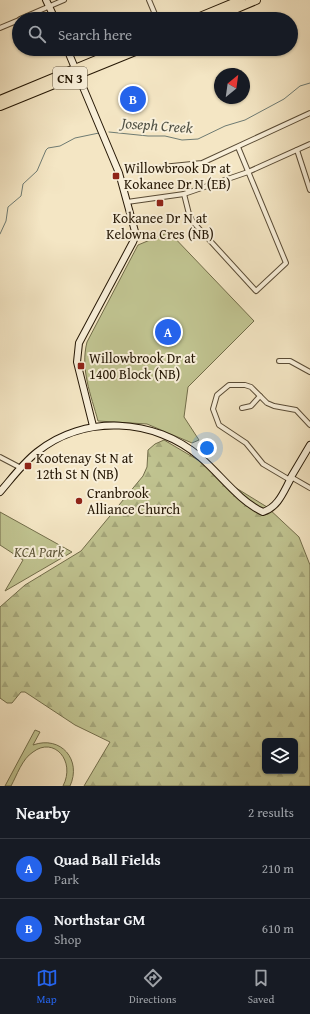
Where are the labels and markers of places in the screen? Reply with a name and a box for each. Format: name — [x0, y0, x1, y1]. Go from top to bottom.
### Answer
pin: B — [120, 84, 146, 114]
place label: Willowbrook Dr at Kokanee Dr N (EB) — [124, 158, 231, 194]
marker: Willowbrook Dr at Kokanee Dr N (EB) — [111, 171, 121, 181]
marker: Kokanee Dr N at Kelowna Cres (NB) — [155, 198, 165, 208]
place label: Kokanee Dr N at Kelowna Cres (NB) — [106, 208, 214, 244]
pin: A — [155, 317, 181, 347]
place label: Willowbrook Dr at 1400 Block (NB) — [89, 348, 196, 384]
marker: Willowbrook Dr at 1400 Block (NB) — [76, 361, 86, 371]
place label: Kootenay St N at 12th St N (NB) — [36, 448, 133, 484]
marker: Kootenay St N at 12th St N (NB) — [23, 461, 33, 471]
place label: Cranbrook Alliance Church — [87, 483, 180, 519]
marker: Cranbrook Alliance Church — [74, 496, 84, 506]

